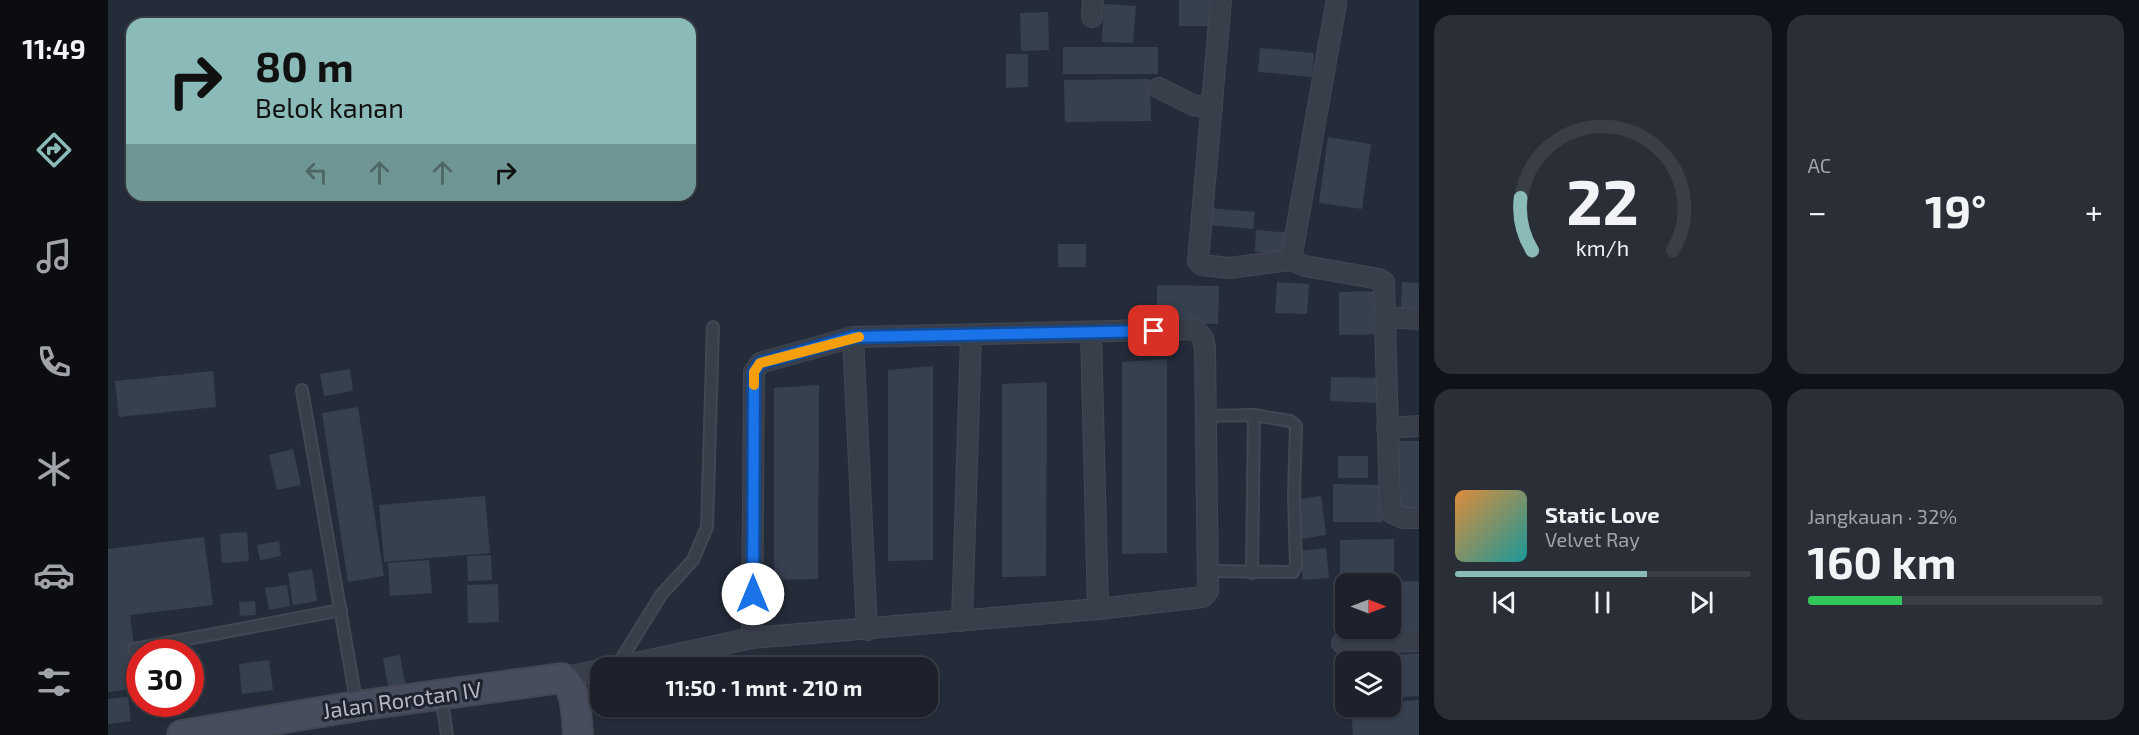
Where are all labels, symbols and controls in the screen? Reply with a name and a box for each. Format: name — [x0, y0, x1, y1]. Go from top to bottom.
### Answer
text: 11:49 — [22, 32, 86, 64]
text: 80 m — [255, 40, 354, 90]
icon: right — [156, 42, 234, 120]
text: Belok kanan — [255, 91, 404, 123]
icon: directions — [33, 129, 75, 171]
text: AC — [1808, 153, 1831, 177]
icon: left — [300, 156, 333, 189]
icon: ahead — [363, 156, 396, 189]
icon: ahead — [426, 156, 459, 189]
icon: right — [489, 156, 522, 189]
text: 22 — [1566, 163, 1639, 238]
text: 19° — [1925, 183, 1987, 237]
text: − — [1808, 191, 1827, 231]
text: + — [2085, 191, 2103, 231]
icon: music — [33, 235, 75, 277]
text: km/h — [1576, 236, 1629, 261]
pin — [1128, 305, 1179, 356]
icon: arrive — [1137, 314, 1170, 347]
icon: phone — [33, 341, 75, 383]
icon: climate — [33, 448, 75, 490]
text: Static Love — [1545, 501, 1660, 527]
text: Jangkauan · 32% — [1808, 504, 1957, 528]
text: Velvet Ray — [1545, 527, 1640, 551]
text: 160 km — [1808, 534, 1956, 588]
icon: car — [33, 554, 75, 596]
position arrow — [721, 562, 785, 626]
north arrow — [1335, 573, 1401, 639]
map controls — [1335, 573, 1401, 717]
icon: previous — [1488, 586, 1521, 619]
icon: pause — [1586, 586, 1619, 619]
icon: next — [1685, 586, 1718, 619]
speed limit sign: 30 — [126, 639, 204, 717]
button: layers — [1335, 651, 1401, 717]
icon: filters — [33, 661, 75, 703]
text: 11:50 · 1 mnt · 210 m — [666, 674, 862, 700]
street label: Jalan Rorotan IV — [321, 675, 484, 723]

